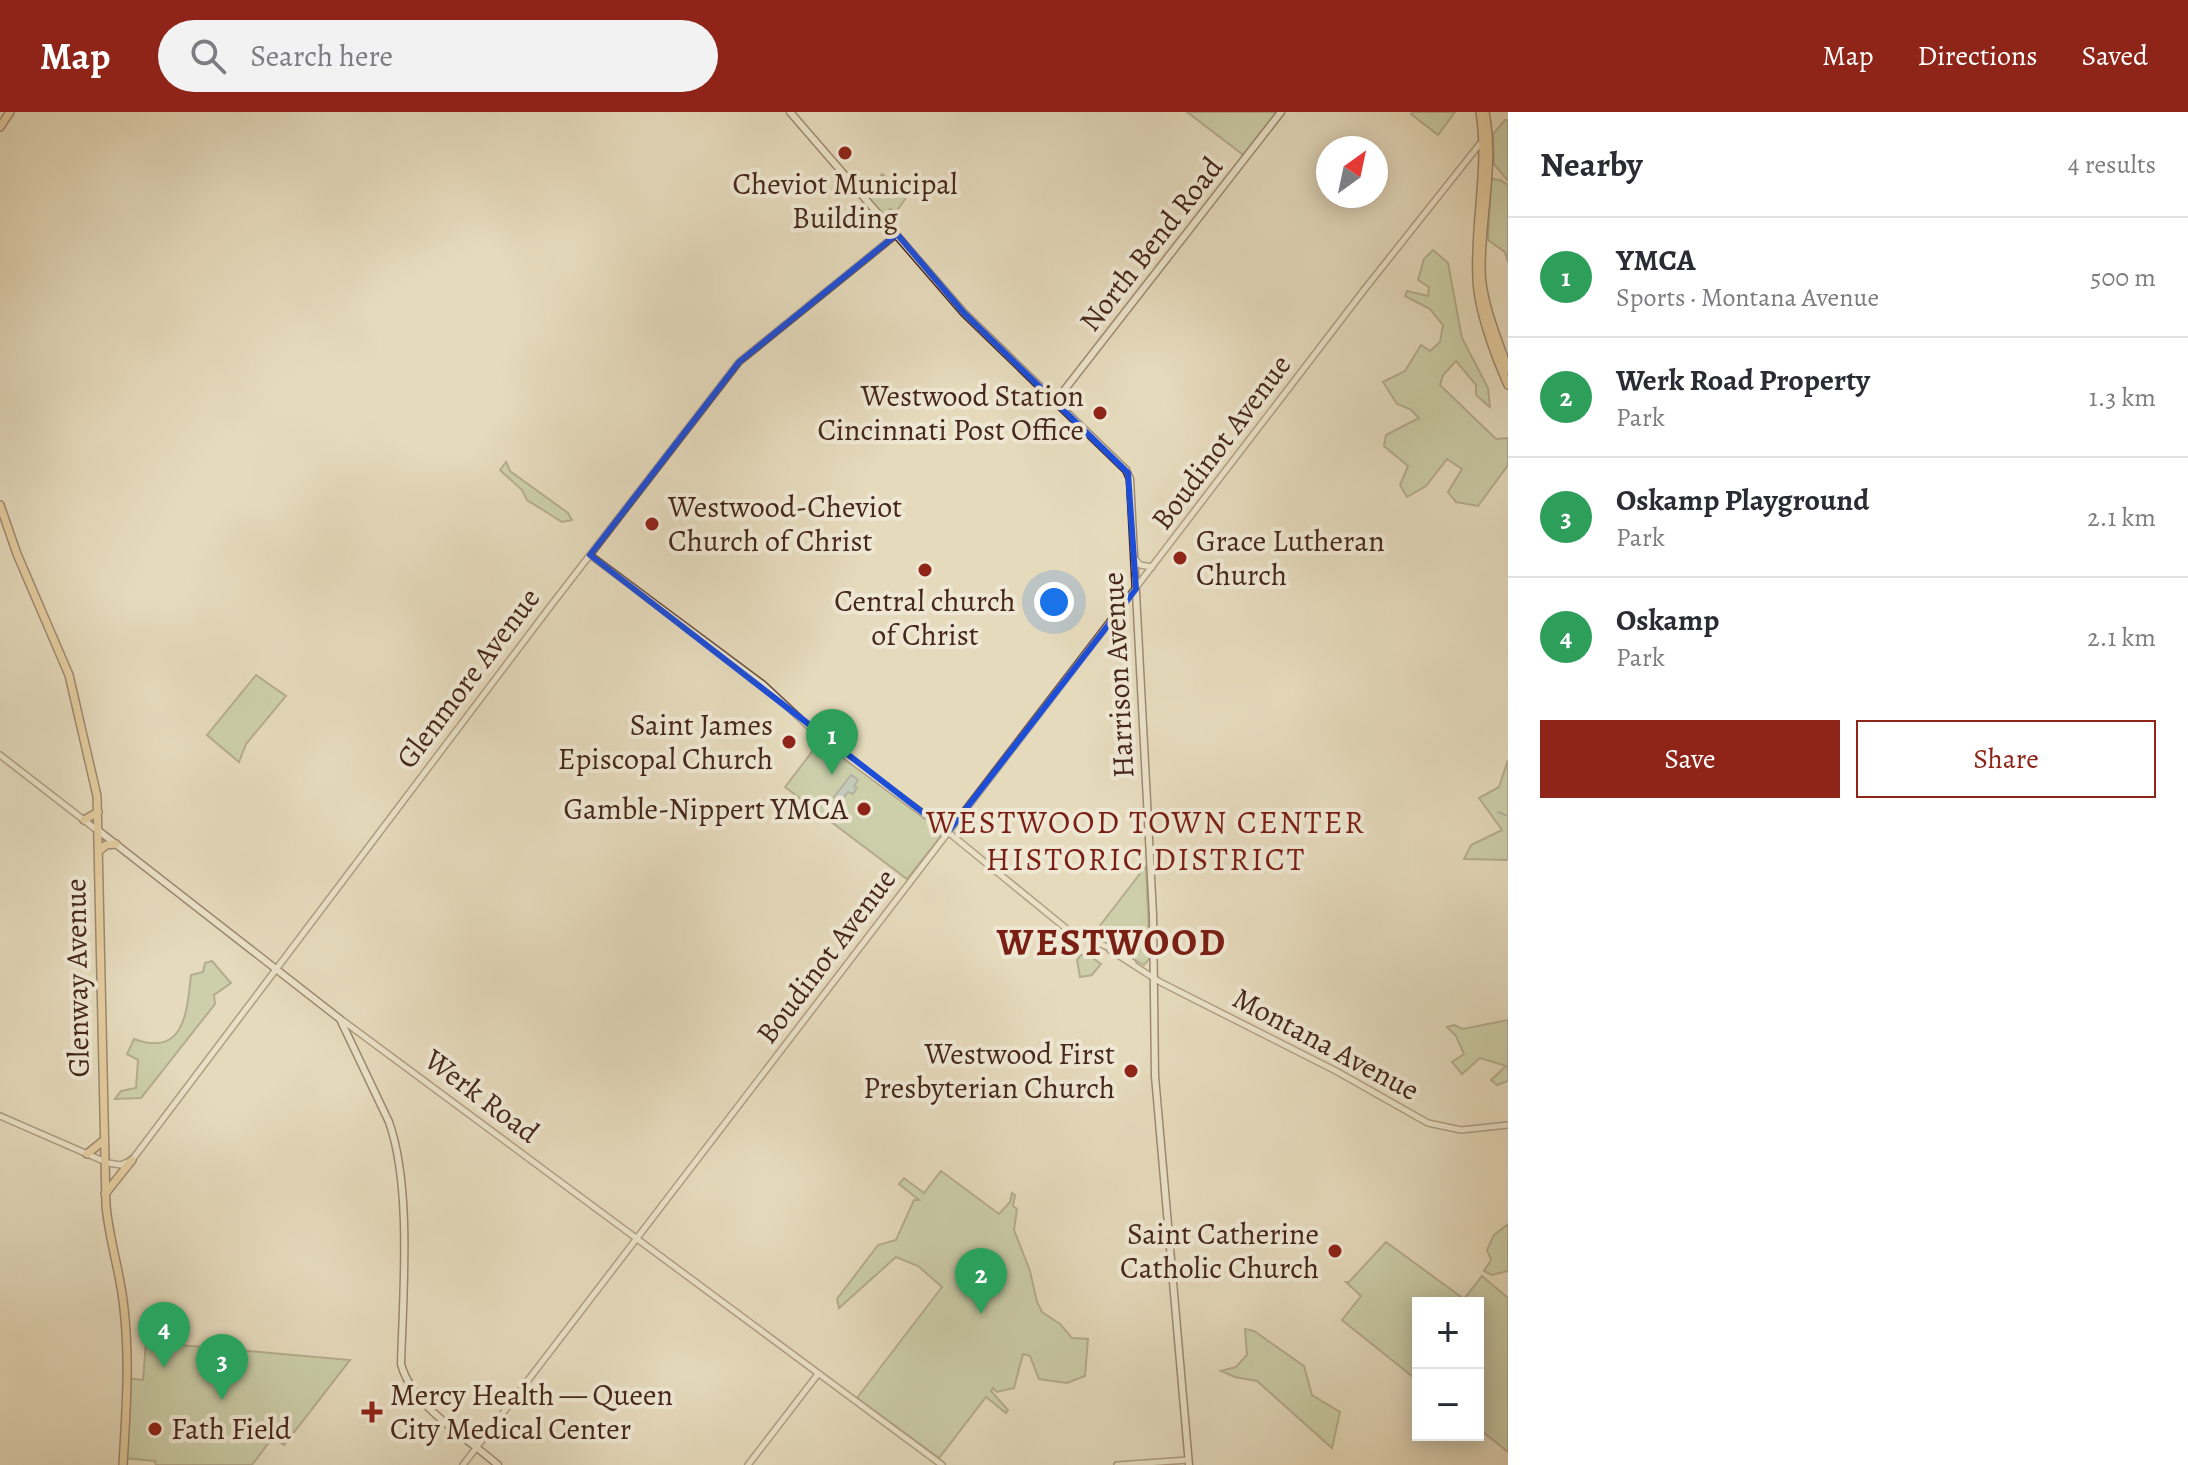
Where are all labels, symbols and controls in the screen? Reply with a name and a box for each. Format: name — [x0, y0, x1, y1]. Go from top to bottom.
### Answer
search box — [158, 20, 718, 92]
text: Map — [40, 30, 110, 82]
icon: search — [186, 34, 230, 78]
text: Search here — [250, 36, 393, 76]
text: Map — [1822, 37, 1873, 75]
text: Directions — [1917, 37, 2038, 75]
text: Saved — [2082, 37, 2148, 75]
north arrow — [1316, 136, 1388, 208]
text: Nearby — [1540, 141, 1643, 188]
marker: Cheviot Municipal Building — [836, 144, 854, 162]
text: 4 results — [2068, 147, 2156, 182]
street label: North Bend Road — [1070, 148, 1232, 340]
place label: Cheviot Municipal Building — [732, 164, 958, 238]
text: YMCA — [1616, 240, 1696, 280]
text: 1 — [1561, 260, 1571, 295]
text: 500 m — [2090, 260, 2156, 295]
text: Sports · Montana Avenue — [1616, 280, 1879, 315]
street label: Boudinot Avenue — [1142, 346, 1300, 538]
text: Werk Road Property — [1616, 360, 1870, 400]
place label: Westwood Station Cincinnati Post Office — [817, 376, 1084, 450]
text: 2 — [1560, 380, 1572, 415]
text: 1.3 km — [2089, 380, 2156, 415]
text: Park — [1616, 400, 1665, 435]
marker: Westwood Station Cincinnati Post Office — [1091, 404, 1109, 422]
text: Oskamp Playground — [1616, 480, 1869, 520]
place label: Westwood-Cheviot Church of Christ — [667, 487, 902, 561]
text: 3 — [1560, 500, 1572, 535]
text: 2.1 km — [2087, 500, 2156, 535]
marker: Westwood-Cheviot Church of Christ — [643, 515, 661, 533]
text: Park — [1616, 520, 1665, 555]
place label: Grace Lutheran Church — [1196, 521, 1385, 595]
marker: Grace Lutheran Church — [1171, 549, 1189, 567]
marker: Central church of Christ — [916, 561, 934, 579]
street label: Harrison Avenue — [1093, 571, 1143, 779]
street label: Glenmore Avenue — [387, 579, 549, 777]
place label: Central church of Christ — [834, 581, 1016, 655]
your location — [1034, 582, 1074, 622]
text: Oskamp — [1616, 600, 1719, 640]
text: 4 — [1560, 620, 1572, 655]
text: 2.1 km — [2087, 620, 2156, 655]
text: Park — [1616, 640, 1665, 675]
place label: Saint James Episcopal Church — [558, 705, 773, 779]
pin: 1 — [806, 709, 858, 775]
button: Save — [1540, 720, 1840, 798]
button: Share — [1856, 720, 2156, 798]
marker: Saint James Episcopal Church — [780, 733, 798, 751]
place label: Gamble-Nippert YMCA — [563, 789, 848, 829]
marker: Gamble-Nippert YMCA — [855, 800, 873, 818]
district label: WESTWOOD TOWN CENTER HISTORIC DISTRICT — [925, 800, 1366, 881]
street label: Boudinot Avenue — [747, 860, 905, 1052]
street label: Glenway Avenue — [55, 878, 99, 1078]
district label: WESTWOOD — [996, 916, 1227, 968]
street label: Montana Avenue — [1226, 978, 1426, 1110]
place label: Westwood First Presbyterian Church — [863, 1034, 1115, 1108]
street label: Werk Road — [416, 1039, 548, 1153]
marker: Westwood First Presbyterian Church — [1122, 1062, 1140, 1080]
place label: Saint Catherine Catholic Church — [1120, 1214, 1319, 1288]
marker: Saint Catherine Catholic Church — [1326, 1242, 1344, 1260]
pin: 2 — [955, 1248, 1007, 1314]
map controls — [1412, 1297, 1484, 1441]
button: + — [1412, 1297, 1484, 1369]
pin: 4 — [138, 1302, 190, 1368]
pin: 3 — [196, 1334, 248, 1400]
button: − — [1412, 1369, 1484, 1441]
place label: Mercy Health — Queen City Medical Center — [390, 1375, 673, 1449]
marker: Mercy Health — Queen City Medical Center — [361, 1401, 383, 1423]
place label: Fath Field — [171, 1409, 292, 1449]
marker: Fath Field — [146, 1420, 164, 1438]

